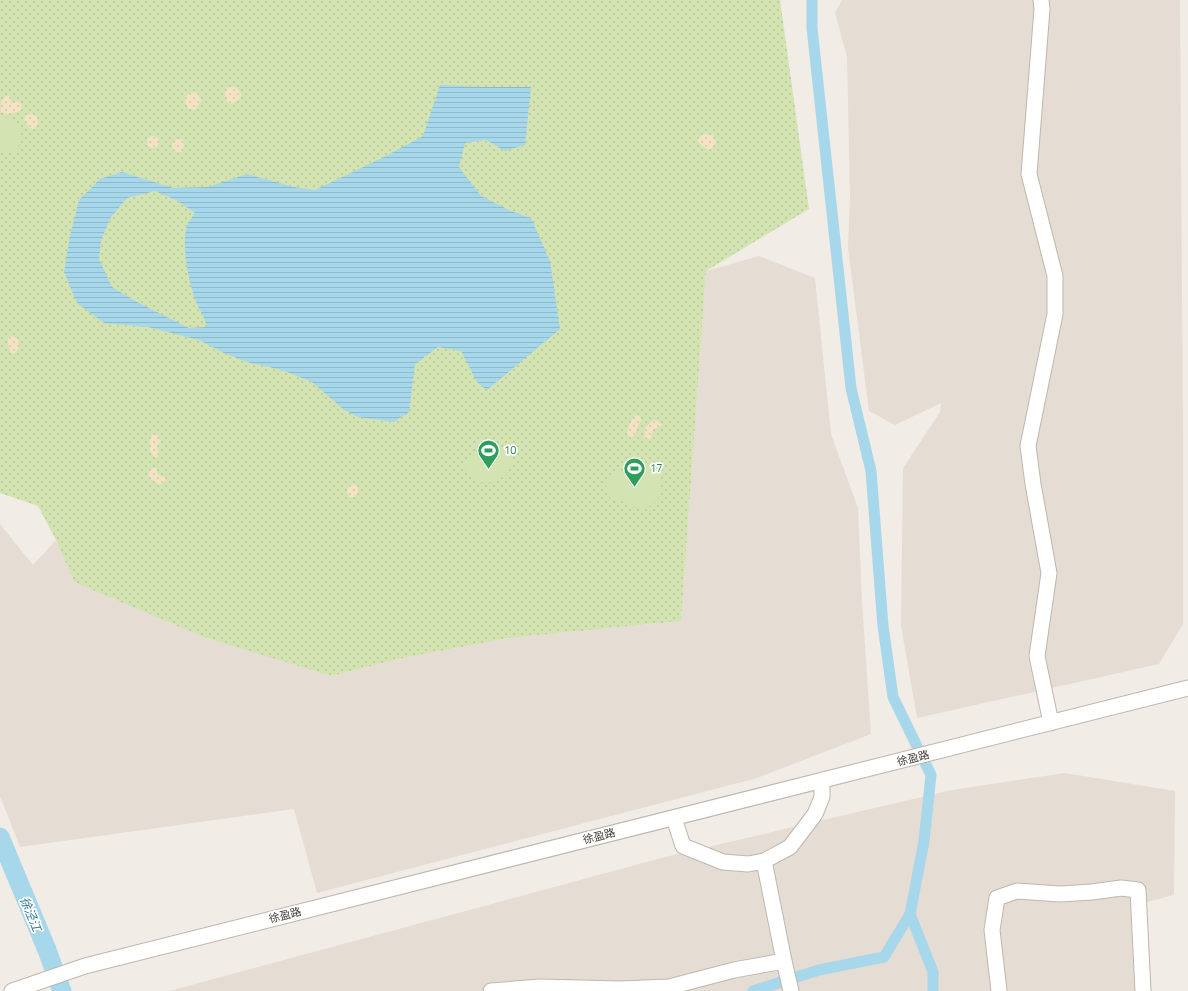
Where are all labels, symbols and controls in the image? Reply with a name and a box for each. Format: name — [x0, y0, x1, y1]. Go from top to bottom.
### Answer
sports icon: 10 — [475, 437, 501, 470]
place label: 10 — [504, 442, 516, 458]
sports icon: 17 — [621, 455, 647, 488]
place label: 17 — [650, 460, 662, 476]
street label: 徐盈路 — [895, 746, 931, 770]
street label: 徐盈路 — [581, 824, 617, 848]
water label: 徐泾江 — [15, 894, 47, 936]
street label: 徐盈路 — [267, 903, 303, 927]

